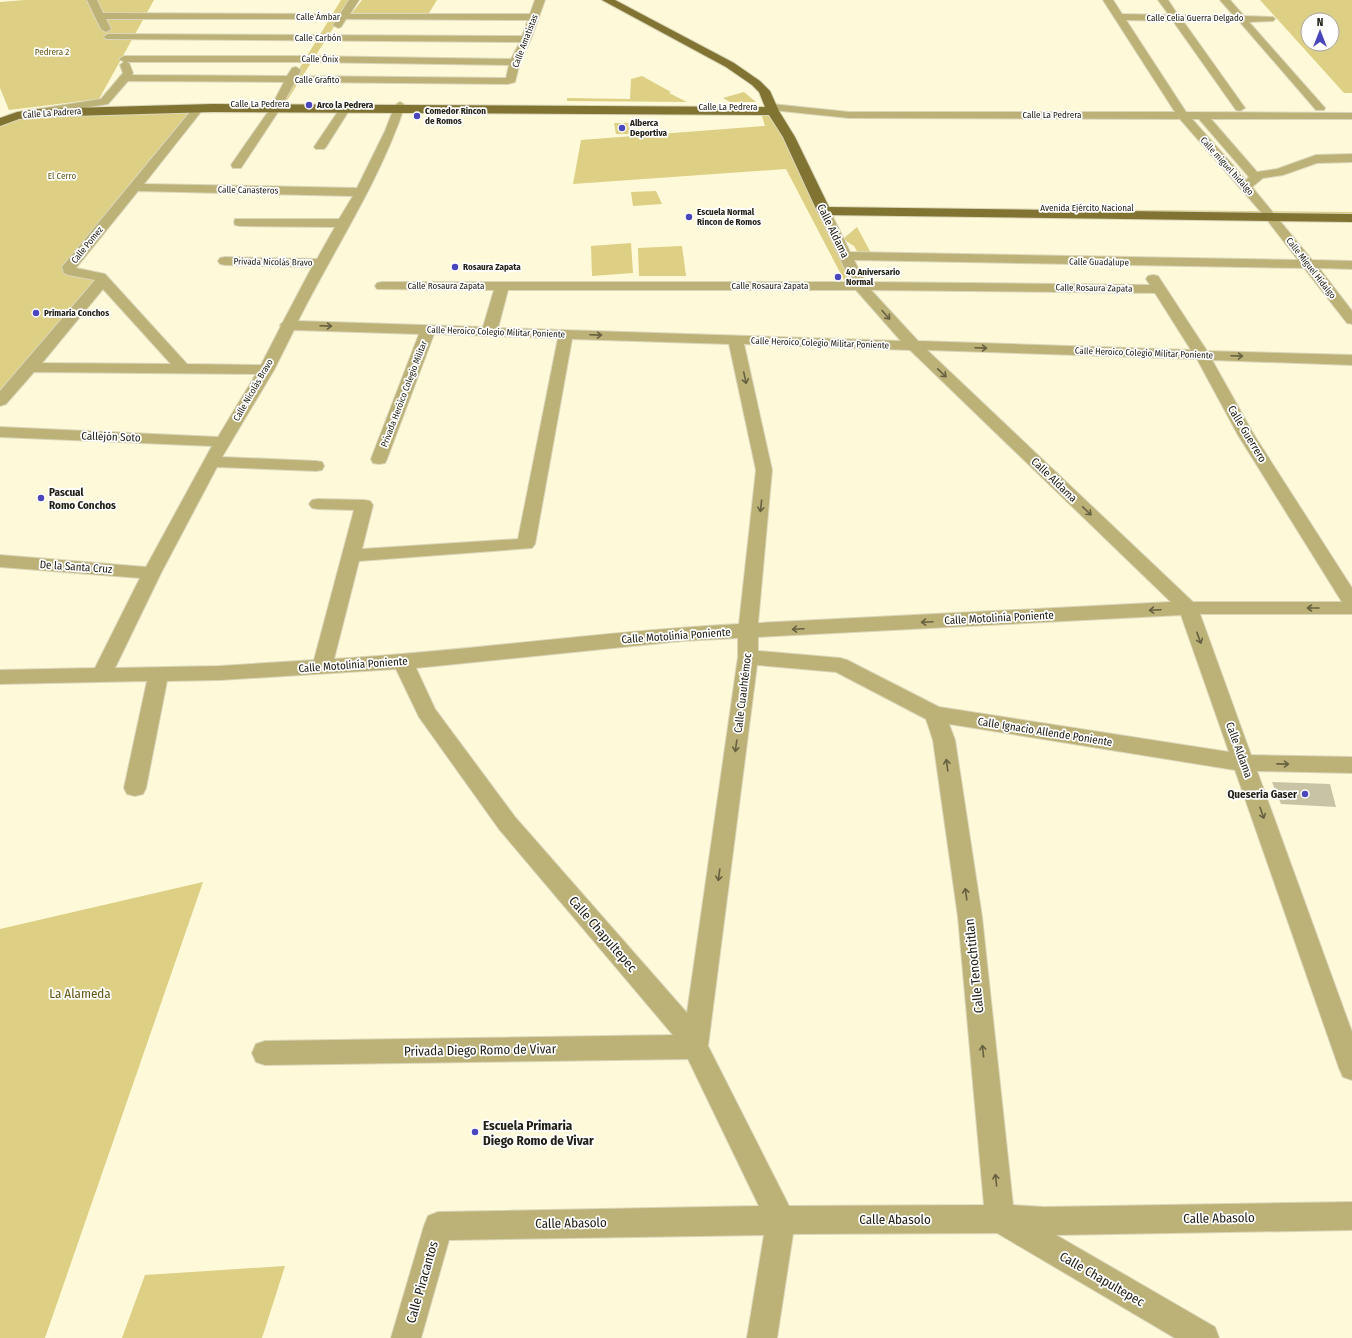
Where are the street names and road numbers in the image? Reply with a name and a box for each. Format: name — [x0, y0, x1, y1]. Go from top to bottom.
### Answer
street label: Calle Ámbar — [296, 11, 341, 22]
street label: Calle Amatistas — [510, 13, 540, 69]
street label: Calle Celia Guerra Delgado — [1147, 13, 1244, 23]
street label: Calle Carbón — [295, 33, 341, 43]
street label: Calle Ónix — [302, 54, 338, 64]
street label: Calle Grafito — [295, 75, 340, 85]
street label: Calle La Pedrera — [231, 99, 290, 109]
street label: Calle La Pedrera — [699, 102, 758, 112]
street label: Calle La Padrera — [22, 106, 82, 120]
street label: Calle La Pedrera — [1023, 110, 1082, 120]
street label: Calle miguel hidalgo — [1198, 135, 1256, 197]
street label: Calle Canasteros — [218, 184, 279, 196]
street label: Calle Aldama — [814, 202, 852, 260]
street label: Avenida Ejército Nacional — [1040, 203, 1134, 213]
street label: Calle Pomez — [69, 224, 105, 265]
street label: Calle Miguel Hidalgo — [1284, 236, 1338, 301]
street label: Privada Nicolás Bravo — [233, 256, 313, 268]
street label: Calle Guadalupe — [1069, 256, 1130, 268]
street label: Calle Rosaura Zapata — [408, 281, 485, 291]
street label: Calle Rosaura Zapata — [732, 281, 809, 291]
street label: Calle Rosaura Zapata — [1056, 282, 1133, 294]
street label: Calle Heroico Colegio Militar Poniente — [427, 325, 566, 339]
street label: Calle Heroico Colegio Militar Poniente — [751, 336, 890, 350]
street label: Privada Heróico Colegio Militar — [379, 339, 429, 448]
street label: Calle Heroico Colegio Militar Poniente — [1075, 346, 1214, 360]
street label: Calle Nicolás Bravo — [231, 357, 275, 423]
street label: Calle Guerrero — [1225, 403, 1269, 465]
street label: Callejón Soto — [81, 429, 141, 445]
street label: Calle Aldama — [1029, 455, 1079, 505]
street label: De la Santa Cruz — [39, 558, 113, 576]
street label: Calle Motolinía Poniente — [944, 609, 1054, 627]
street label: Calle Motolinía Poniente — [621, 626, 731, 646]
street label: Calle Cuauhtémoc — [732, 652, 754, 734]
street label: Calle Motolinía Poniente — [298, 655, 408, 675]
street label: Calle Ignacio Allende Poniente — [977, 715, 1113, 749]
street label: Calle Aldama — [1223, 720, 1255, 780]
street label: Calle Chapultepec — [566, 893, 640, 975]
street label: Calle Tenochtitlan — [962, 918, 986, 1014]
street label: Privada Diego Romo de Vivar — [404, 1041, 557, 1059]
street label: Calle Abasolo — [1183, 1210, 1255, 1226]
street label: Calle Abasolo — [859, 1212, 931, 1227]
street label: Calle Abasolo — [535, 1215, 607, 1231]
street label: Calle Piracantos — [403, 1239, 441, 1325]
street label: Calle Chapultepec — [1057, 1249, 1147, 1310]

